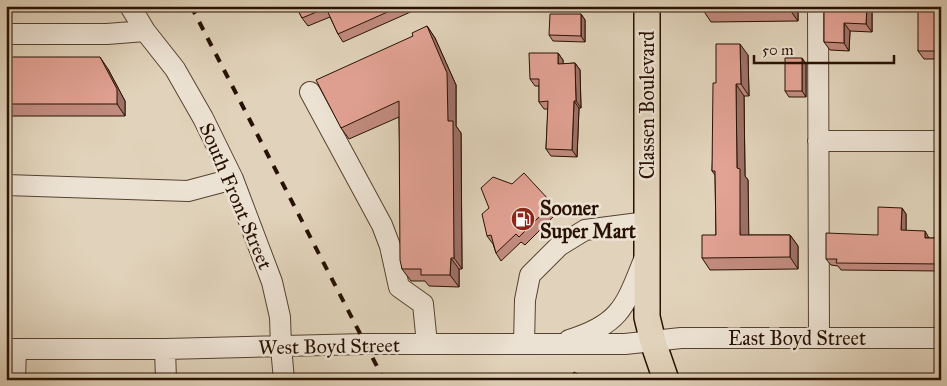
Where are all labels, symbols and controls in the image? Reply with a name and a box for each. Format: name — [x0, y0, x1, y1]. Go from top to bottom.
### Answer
street label: Classen Boulevard — [635, 31, 659, 179]
scale bar — [754, 32, 894, 64]
text: 50 m — [762, 41, 794, 59]
street label: South Front Street — [194, 119, 278, 273]
place label: Sooner Super Mart — [540, 196, 637, 244]
fuel station icon: Sooner Super Mart — [510, 206, 536, 232]
street label: East Boyd Street — [728, 326, 866, 350]
street label: West Boyd Street — [258, 333, 400, 359]

